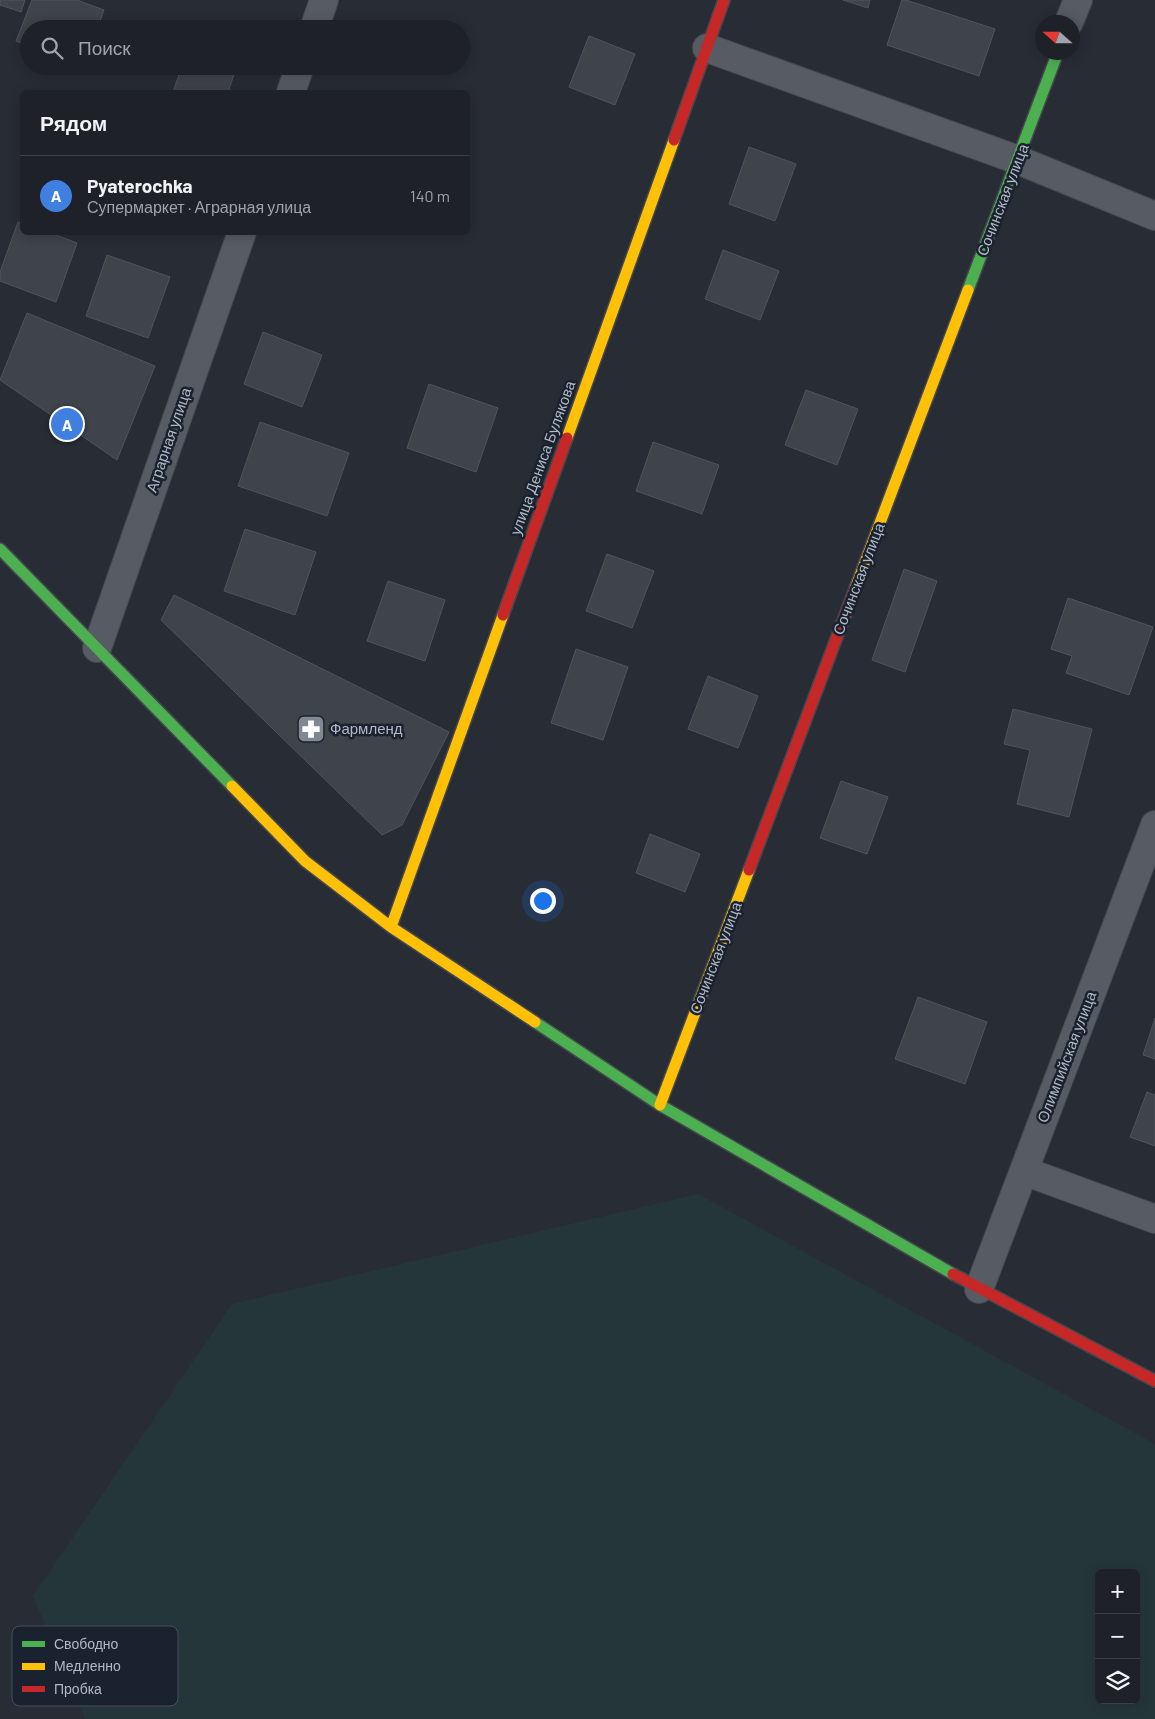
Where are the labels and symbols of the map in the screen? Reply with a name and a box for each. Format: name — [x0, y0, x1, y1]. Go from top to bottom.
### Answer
north arrow — [1035, 15, 1080, 60]
street label: Сочинская улица — [972, 141, 1032, 258]
street label: улица Дениса Булякова — [506, 377, 579, 537]
street label: Аграрная улица — [142, 384, 195, 494]
pin: A — [51, 405, 83, 443]
street label: Сочинская улица — [828, 520, 888, 637]
pharmacy icon: Фармленд — [296, 714, 326, 744]
place label: Фармленд — [330, 719, 403, 737]
your location — [530, 888, 556, 914]
street label: Сочинская улица — [685, 899, 745, 1016]
street label: Олимпийская улица — [1033, 988, 1100, 1125]
legend — [12, 1626, 178, 1706]
text: Свободно — [54, 1635, 119, 1652]
text: Медленно — [54, 1657, 121, 1674]
text: Пробка — [54, 1680, 102, 1697]

